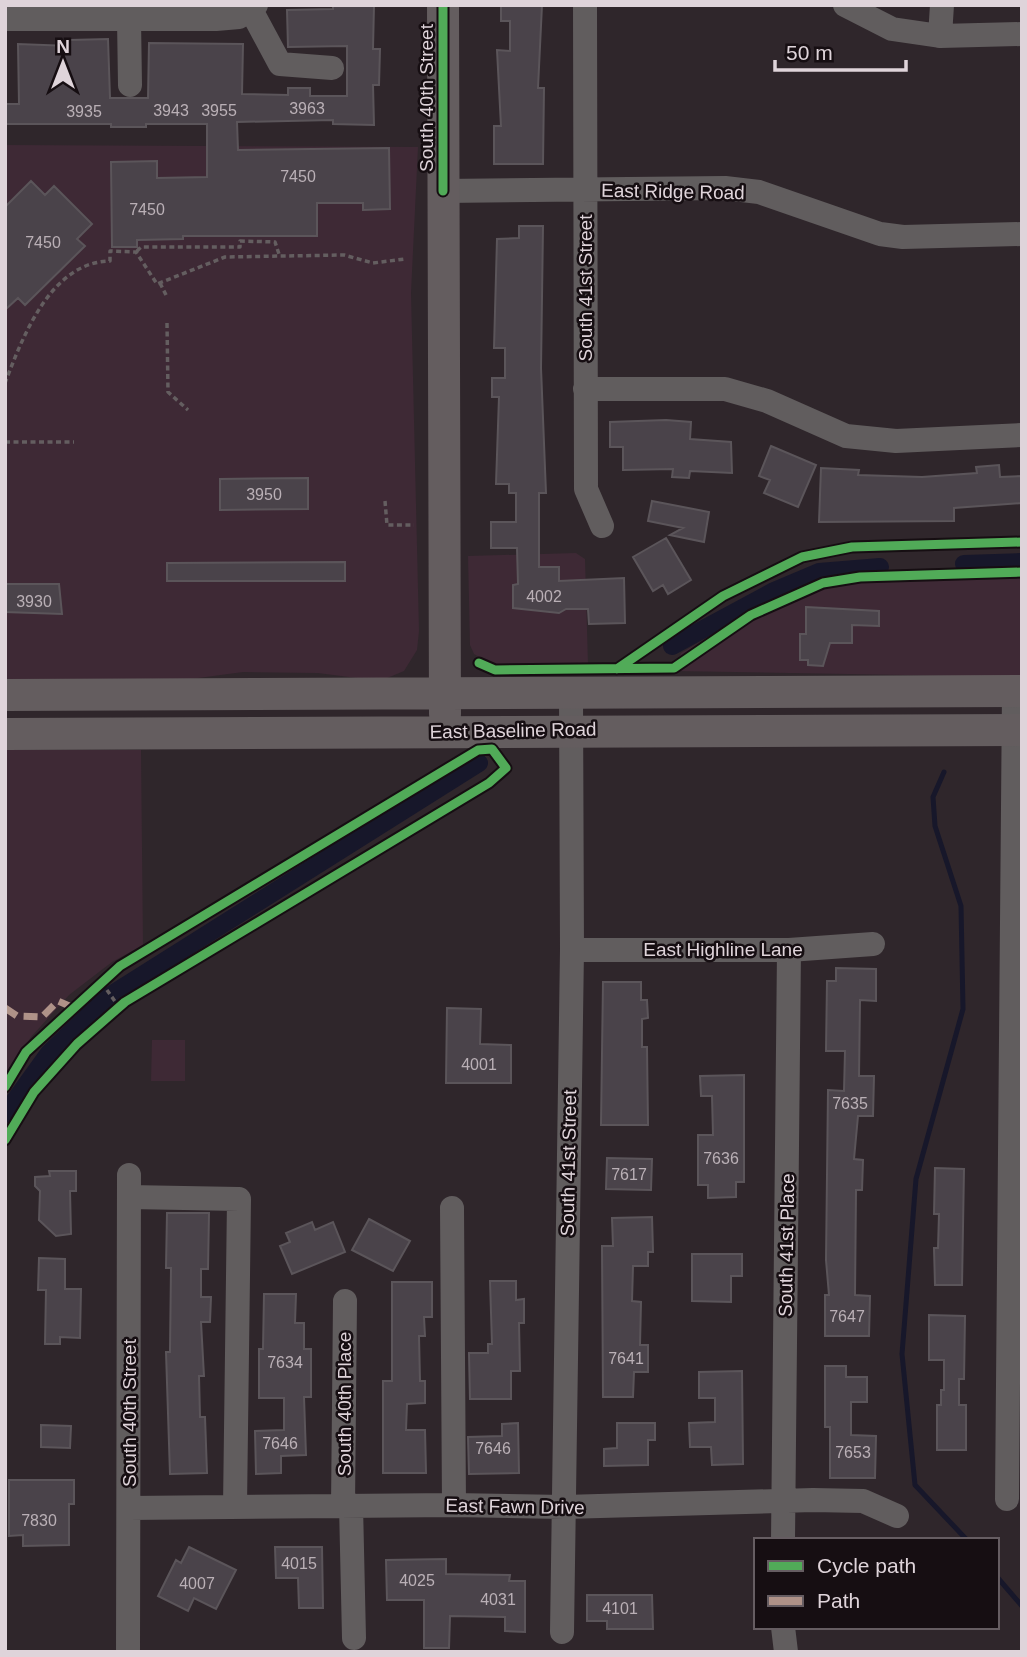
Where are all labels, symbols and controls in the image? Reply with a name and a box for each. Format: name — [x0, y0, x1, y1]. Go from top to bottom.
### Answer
street label: South 40th Street — [416, 23, 437, 172]
north arrow — [28, 28, 98, 98]
scale bar — [775, 28, 906, 72]
text: N — [56, 36, 70, 57]
text: 50 m — [786, 41, 833, 64]
house number: 3963 — [289, 100, 325, 117]
house number: 3943 — [153, 102, 189, 119]
house number: 3955 — [201, 102, 237, 119]
house number: 3935 — [66, 103, 102, 120]
house number: 7450 — [280, 168, 316, 185]
street label: East Ridge Road — [601, 180, 745, 203]
house number: 7450 — [129, 201, 165, 218]
street label: South 41st Street — [575, 214, 596, 361]
house number: 7450 — [25, 234, 61, 251]
house number: 3950 — [246, 486, 282, 503]
house number: 4002 — [526, 588, 562, 605]
house number: 3930 — [16, 593, 52, 610]
street label: East Baseline Road — [429, 719, 597, 742]
street label: East Highline Lane — [643, 939, 803, 960]
house number: 4001 — [461, 1056, 497, 1073]
street label: South 41st Street — [557, 1089, 580, 1237]
house number: 7635 — [832, 1095, 868, 1112]
house number: 7636 — [703, 1150, 739, 1167]
house number: 7617 — [611, 1166, 647, 1183]
street label: South 41st Place — [775, 1173, 798, 1317]
house number: 7647 — [829, 1308, 865, 1325]
street label: South 40th Place — [334, 1332, 355, 1476]
street label: South 40th Street — [119, 1338, 140, 1487]
house number: 7641 — [608, 1350, 644, 1367]
house number: 7634 — [267, 1354, 303, 1371]
house number: 7646 — [262, 1435, 298, 1452]
house number: 7646 — [475, 1440, 511, 1457]
house number: 7653 — [835, 1444, 871, 1461]
street label: East Fawn Drive — [445, 1495, 585, 1518]
house number: 7830 — [21, 1512, 57, 1529]
legend — [754, 1538, 999, 1629]
text: Cycle path — [817, 1554, 916, 1577]
house number: 4015 — [281, 1555, 317, 1572]
house number: 4025 — [399, 1572, 435, 1589]
house number: 4007 — [179, 1575, 215, 1592]
text: Path — [817, 1589, 860, 1612]
house number: 4031 — [480, 1591, 516, 1608]
house number: 4101 — [602, 1600, 638, 1617]

